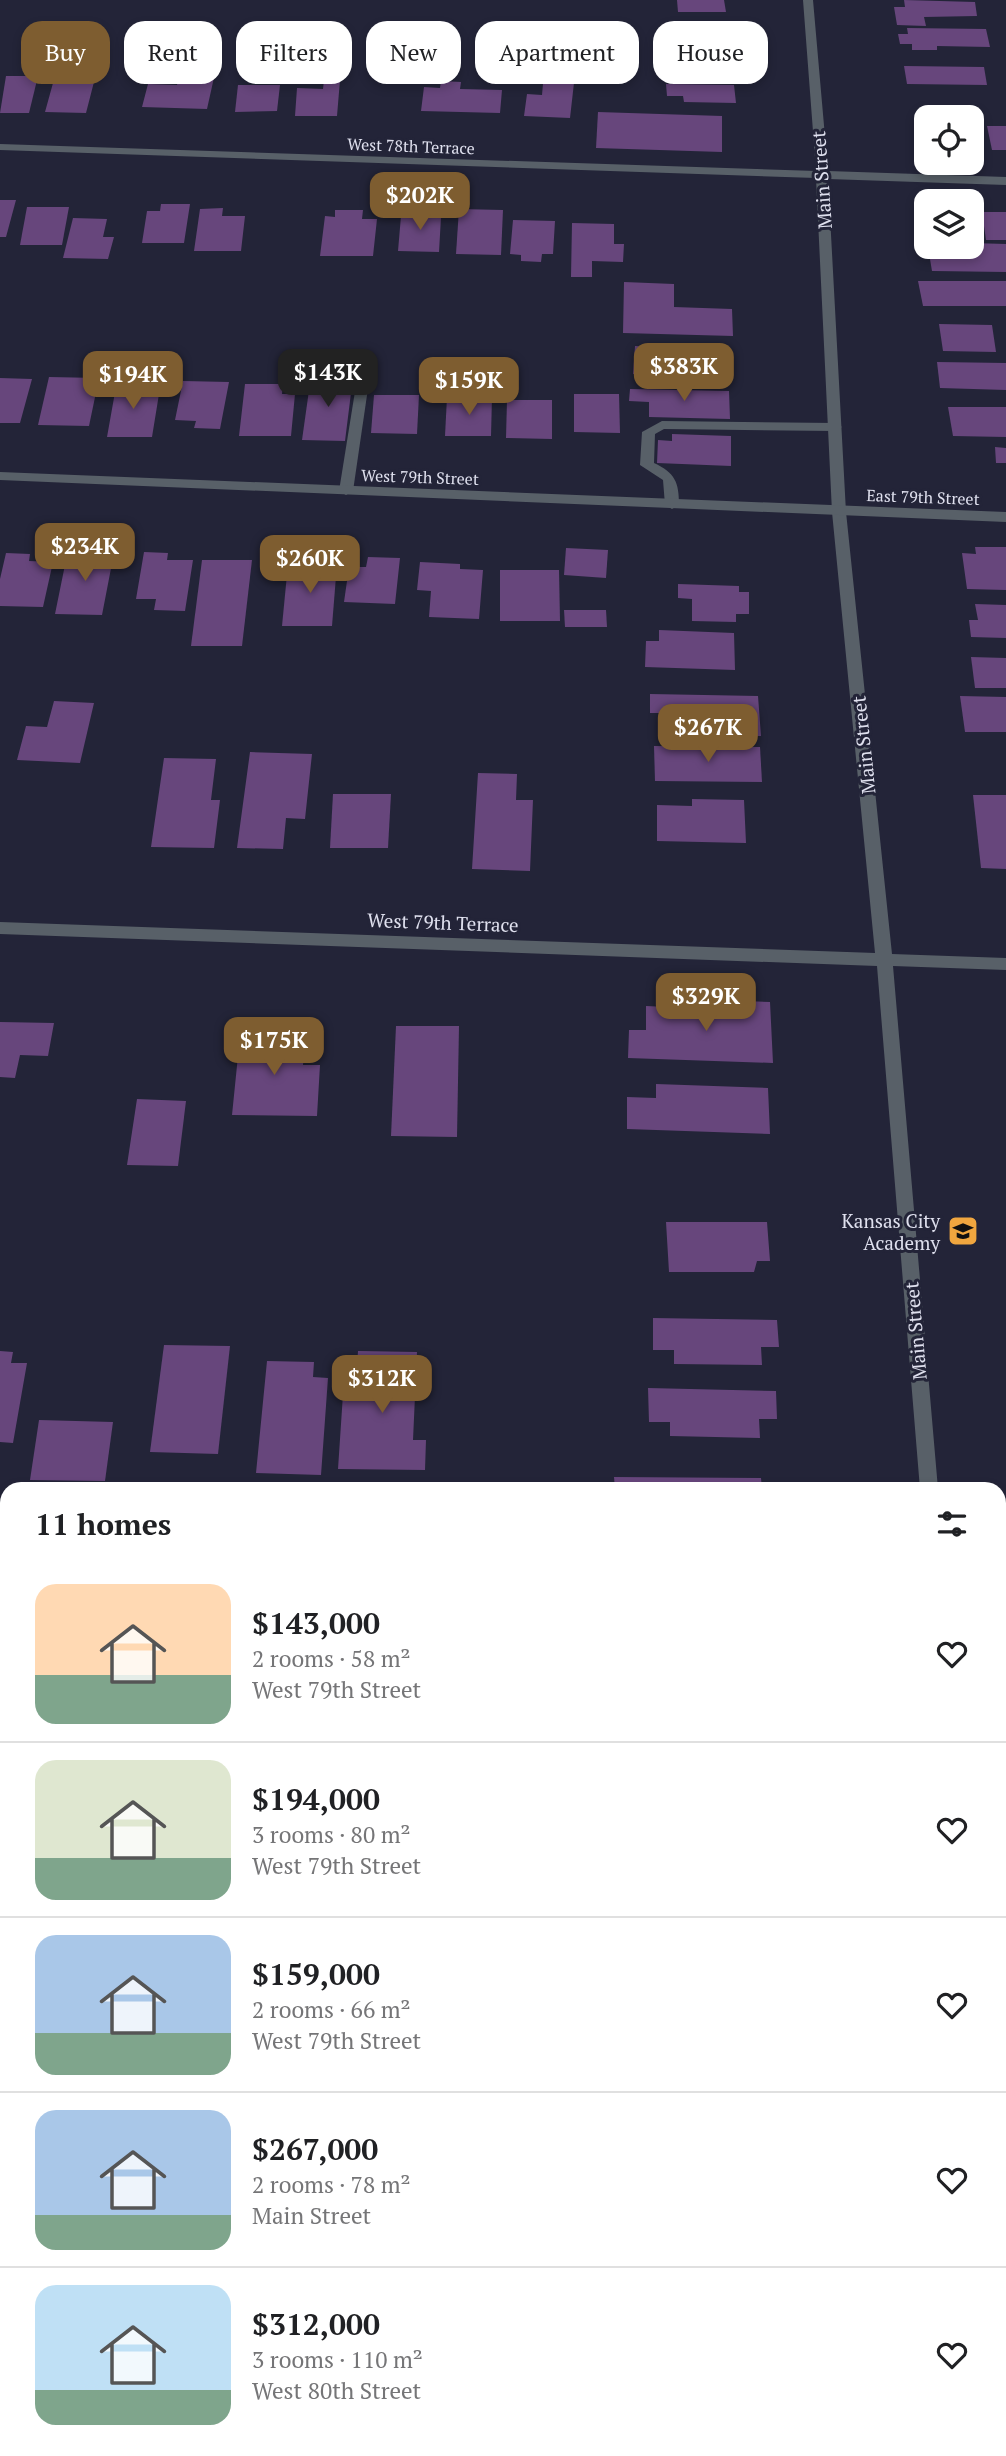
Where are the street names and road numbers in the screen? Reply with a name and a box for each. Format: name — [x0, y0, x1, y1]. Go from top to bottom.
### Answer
street label: Main Street — [805, 130, 837, 230]
street label: West 78th Terrace — [347, 133, 475, 159]
street label: West 79th Street — [361, 464, 479, 490]
street label: East 79th Street — [866, 484, 980, 510]
street label: Main Street — [845, 695, 881, 795]
street label: West 79th Terrace — [367, 907, 519, 937]
street label: Main Street — [898, 1281, 932, 1381]

